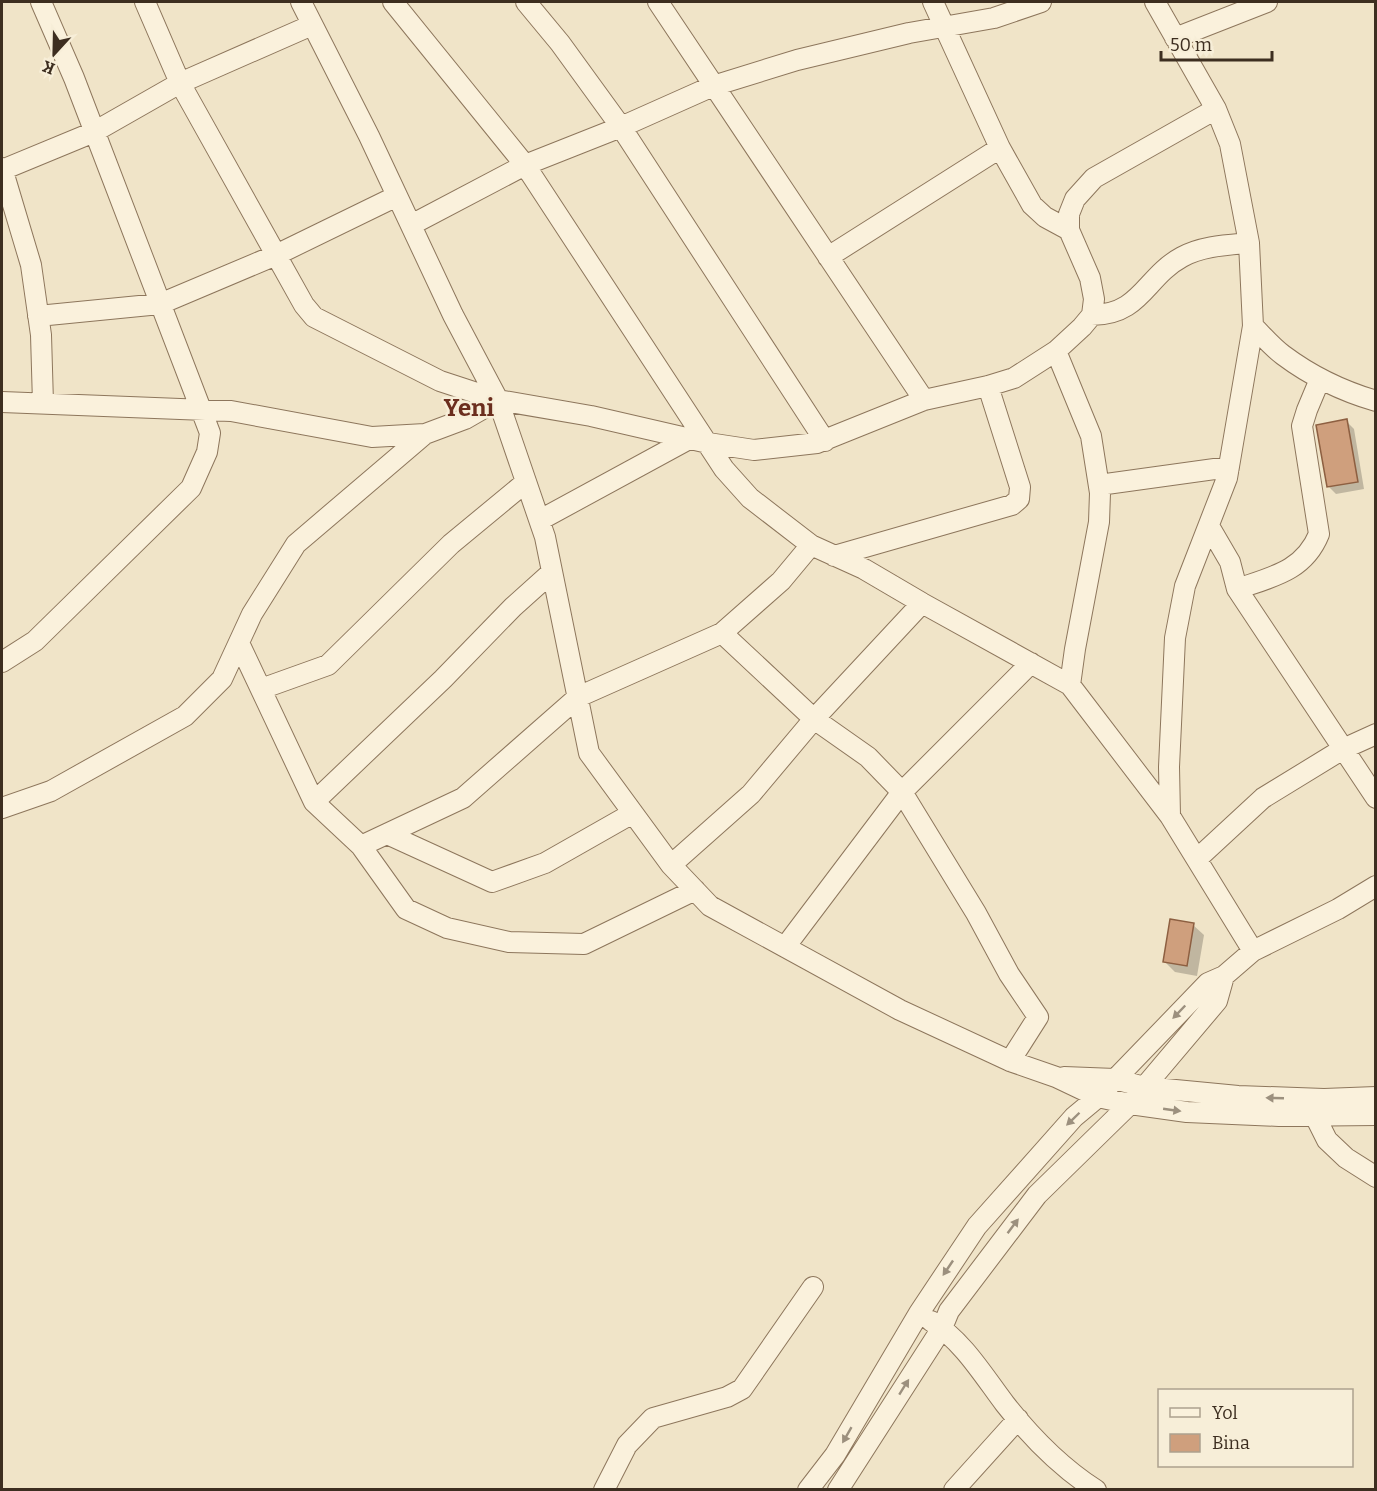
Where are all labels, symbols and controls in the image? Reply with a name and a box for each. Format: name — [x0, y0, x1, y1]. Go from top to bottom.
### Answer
north arrow — [24, 24, 84, 84]
scale bar — [1161, 24, 1272, 62]
text: 50 m — [1170, 34, 1212, 56]
text: K — [39, 56, 57, 78]
district label: Yeni — [444, 394, 495, 422]
one-way arrow — [1173, 1005, 1187, 1019]
one-way arrow — [1266, 1093, 1285, 1102]
one-way arrow — [1162, 1105, 1181, 1114]
one-way arrow — [1065, 1112, 1080, 1126]
one-way arrow — [1007, 1219, 1019, 1235]
one-way arrow — [942, 1260, 954, 1276]
one-way arrow — [899, 1379, 910, 1395]
legend — [1158, 1389, 1353, 1467]
text: Yol — [1212, 1402, 1238, 1424]
one-way arrow — [842, 1427, 852, 1444]
text: Bina — [1212, 1432, 1250, 1454]

